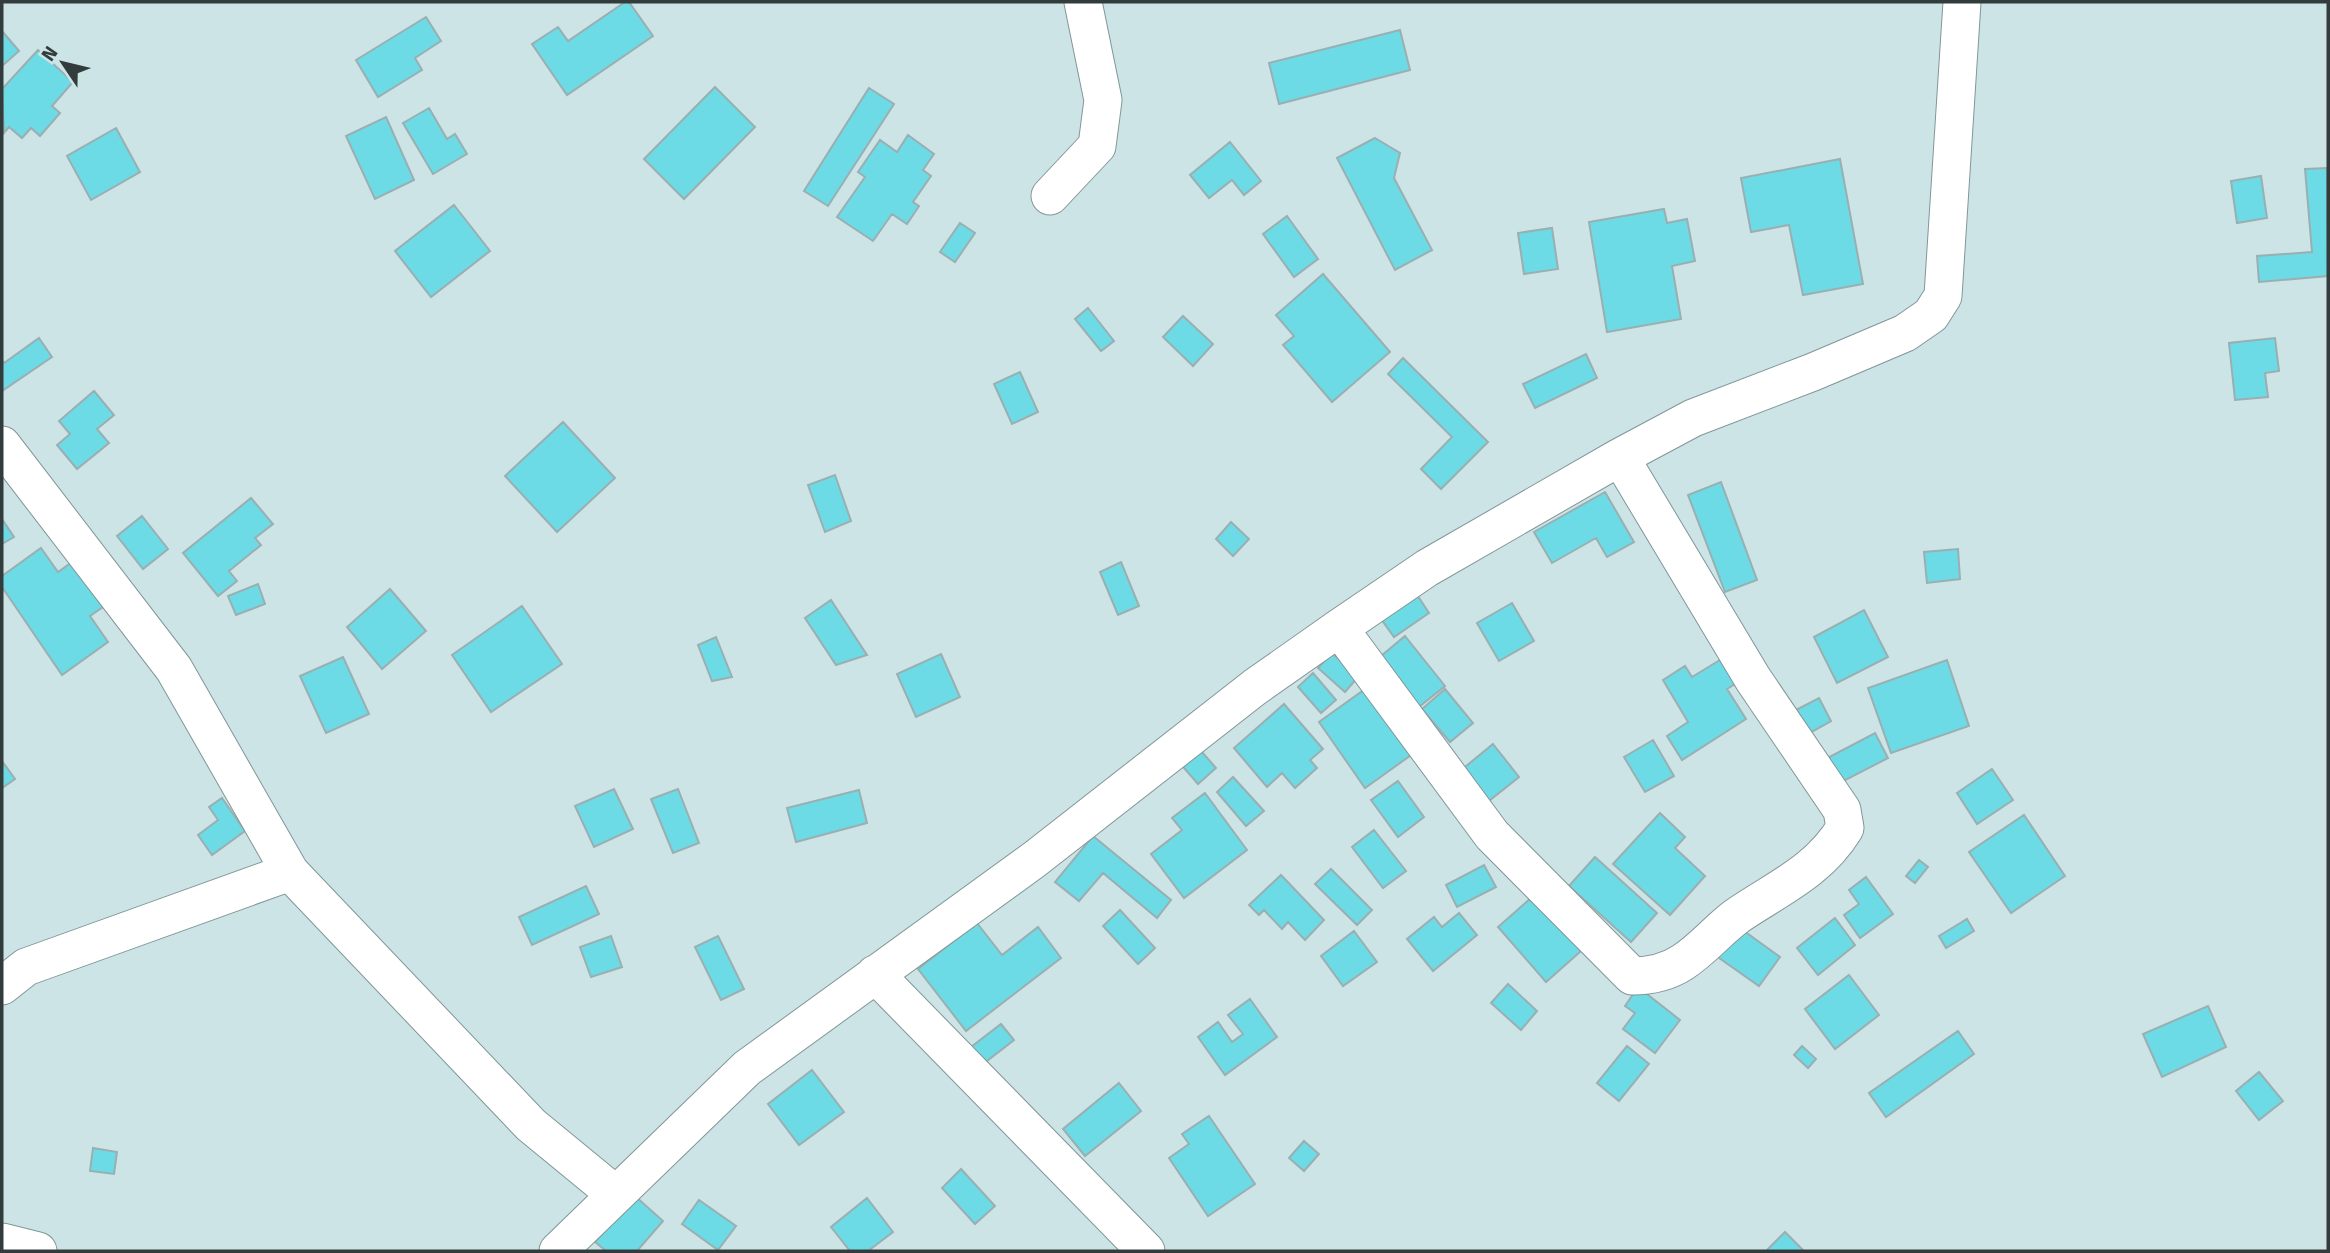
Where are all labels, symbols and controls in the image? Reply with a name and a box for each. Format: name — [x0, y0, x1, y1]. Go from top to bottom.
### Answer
north arrow — [28, 28, 98, 98]
text: N — [36, 42, 63, 65]

